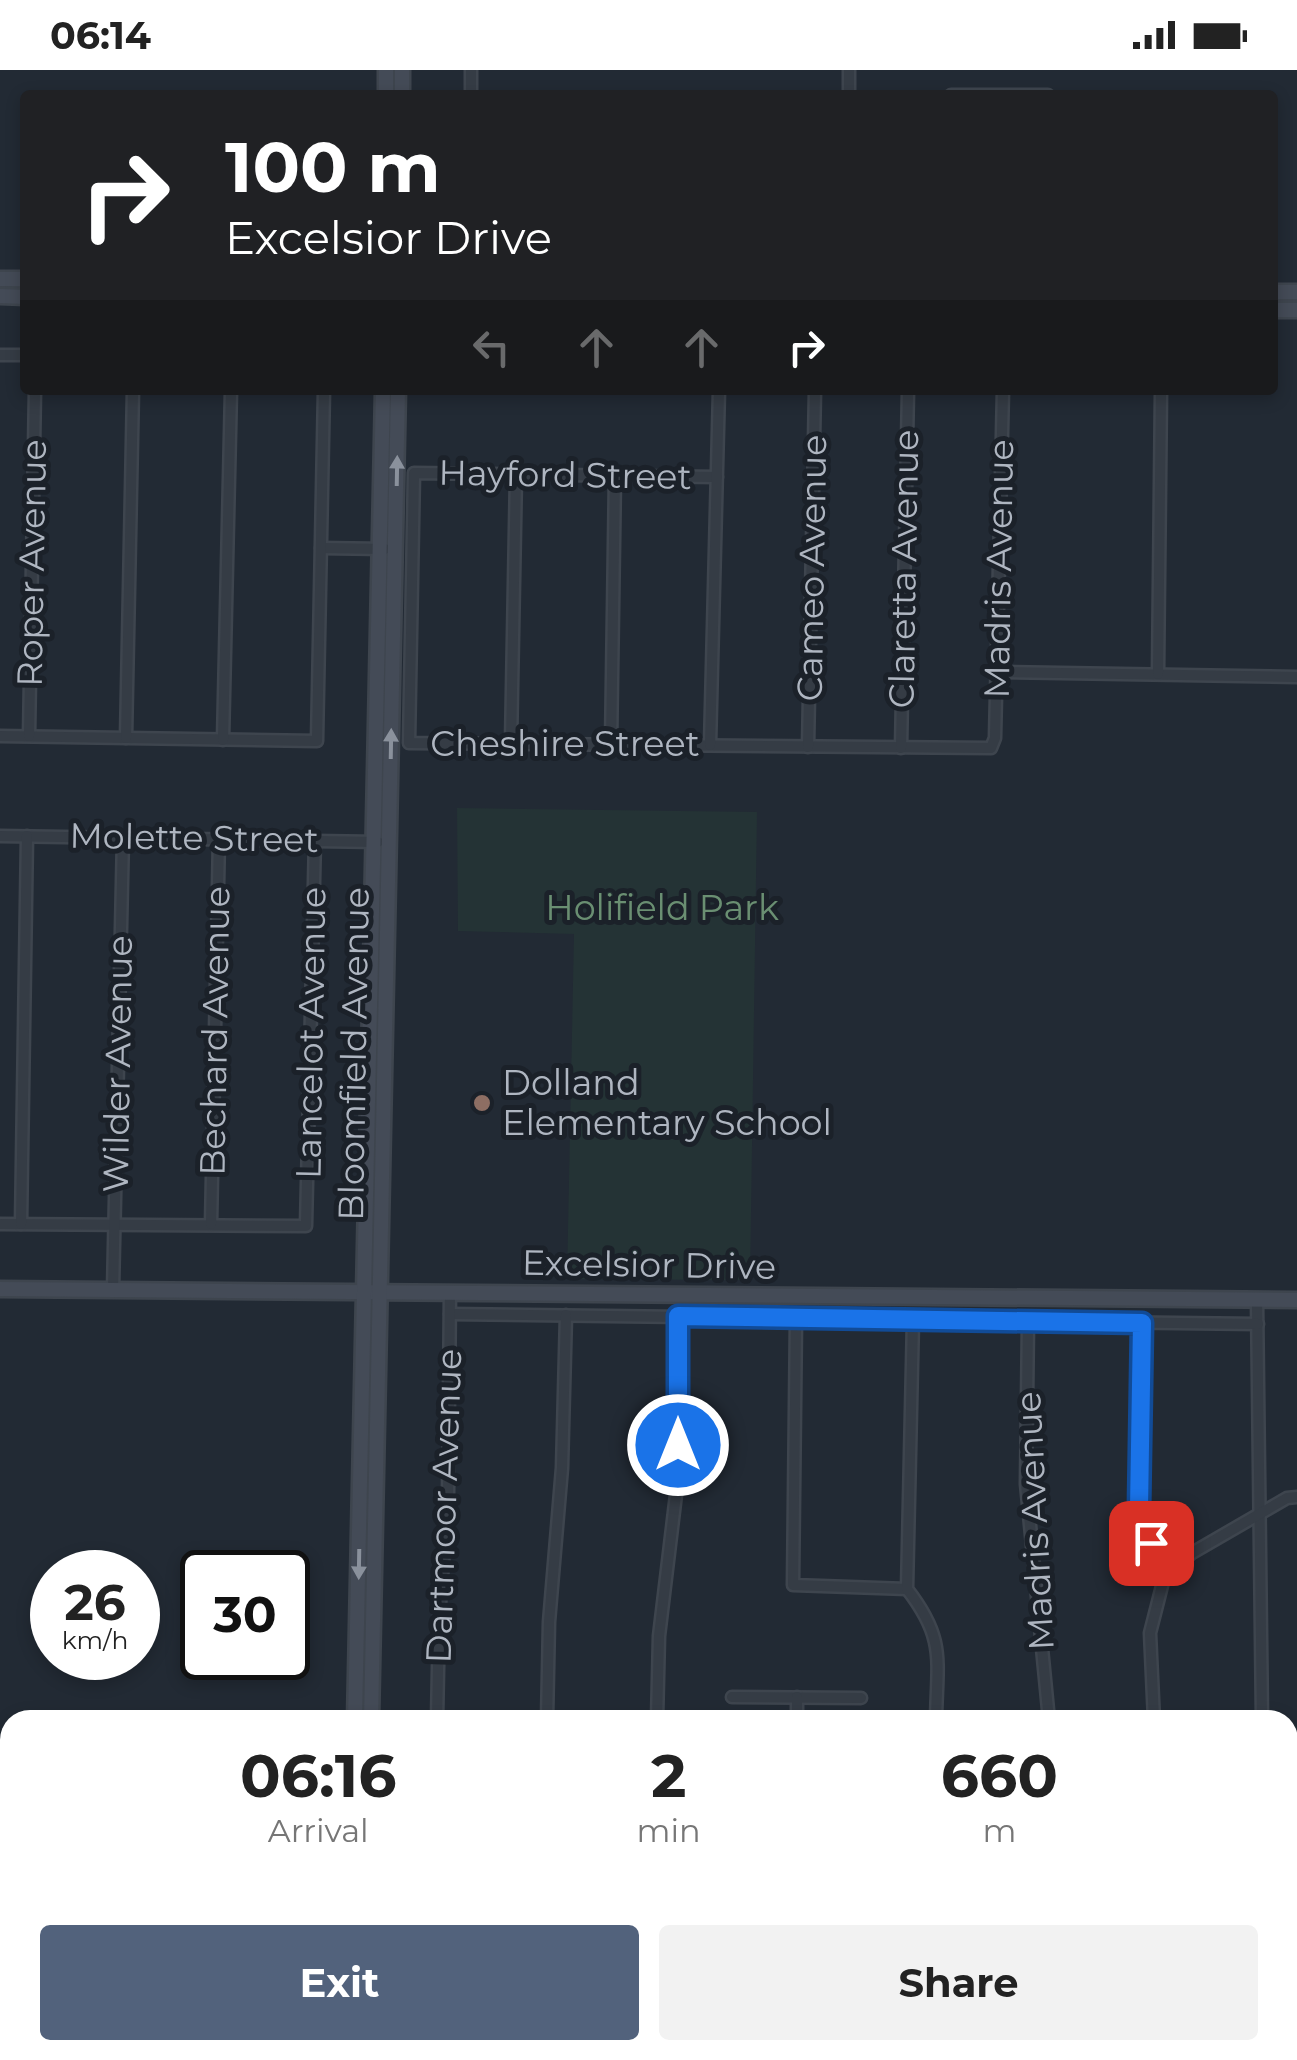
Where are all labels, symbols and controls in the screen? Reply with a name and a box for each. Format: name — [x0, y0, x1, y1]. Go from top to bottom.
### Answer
text: 06:14 — [50, 12, 151, 59]
text: 100 m — [225, 124, 441, 210]
icon: right — [60, 130, 190, 260]
text: Excelsior Drive — [225, 210, 552, 265]
icon: left — [464, 320, 519, 375]
icon: ahead — [569, 320, 624, 375]
icon: ahead — [674, 320, 729, 375]
icon: right — [779, 320, 834, 375]
street label: Claretta Avenue — [880, 429, 927, 709]
street label: Cameo Avenue — [788, 434, 835, 702]
street label: Roper Avenue — [8, 439, 55, 687]
street label: Madris Avenue — [975, 439, 1022, 699]
street label: Hayford Street — [438, 451, 692, 498]
one-way arrow — [390, 454, 406, 486]
street label: Cheshire Street — [430, 722, 700, 765]
one-way arrow — [384, 728, 400, 760]
street label: Molette Street — [69, 814, 319, 861]
street label: Bechard Avenue — [190, 886, 239, 1176]
street label: Lancelot Avenue — [286, 886, 335, 1179]
park label: Holifield Park — [545, 886, 779, 929]
street label: Bloomfield Avenue — [329, 887, 378, 1221]
street label: Wilder Avenue — [94, 935, 141, 1193]
place label: Dolland Elementary School — [502, 1061, 832, 1144]
marker: Dolland Elementary School — [471, 1092, 493, 1114]
street label: Excelsior Drive — [522, 1241, 776, 1288]
street label: Dartmoor Avenue — [417, 1348, 470, 1664]
street label: Madris Avenue — [1006, 1390, 1063, 1652]
position arrow — [626, 1393, 730, 1497]
pin — [1109, 1501, 1194, 1586]
icon: arrive — [1124, 1516, 1179, 1571]
one-way arrow — [350, 1549, 366, 1580]
speed limit sign: 30 — [180, 1550, 310, 1680]
text: 26 — [64, 1572, 126, 1633]
text: km/h — [62, 1625, 128, 1655]
text: 06:16 — [240, 1739, 396, 1812]
text: 2 — [651, 1739, 686, 1812]
text: 660 — [941, 1739, 1058, 1812]
text: Arrival — [268, 1811, 369, 1850]
text: min — [637, 1811, 701, 1850]
text: m — [982, 1811, 1016, 1850]
button: Exit — [40, 1925, 639, 2040]
button: Share — [659, 1925, 1258, 2040]

